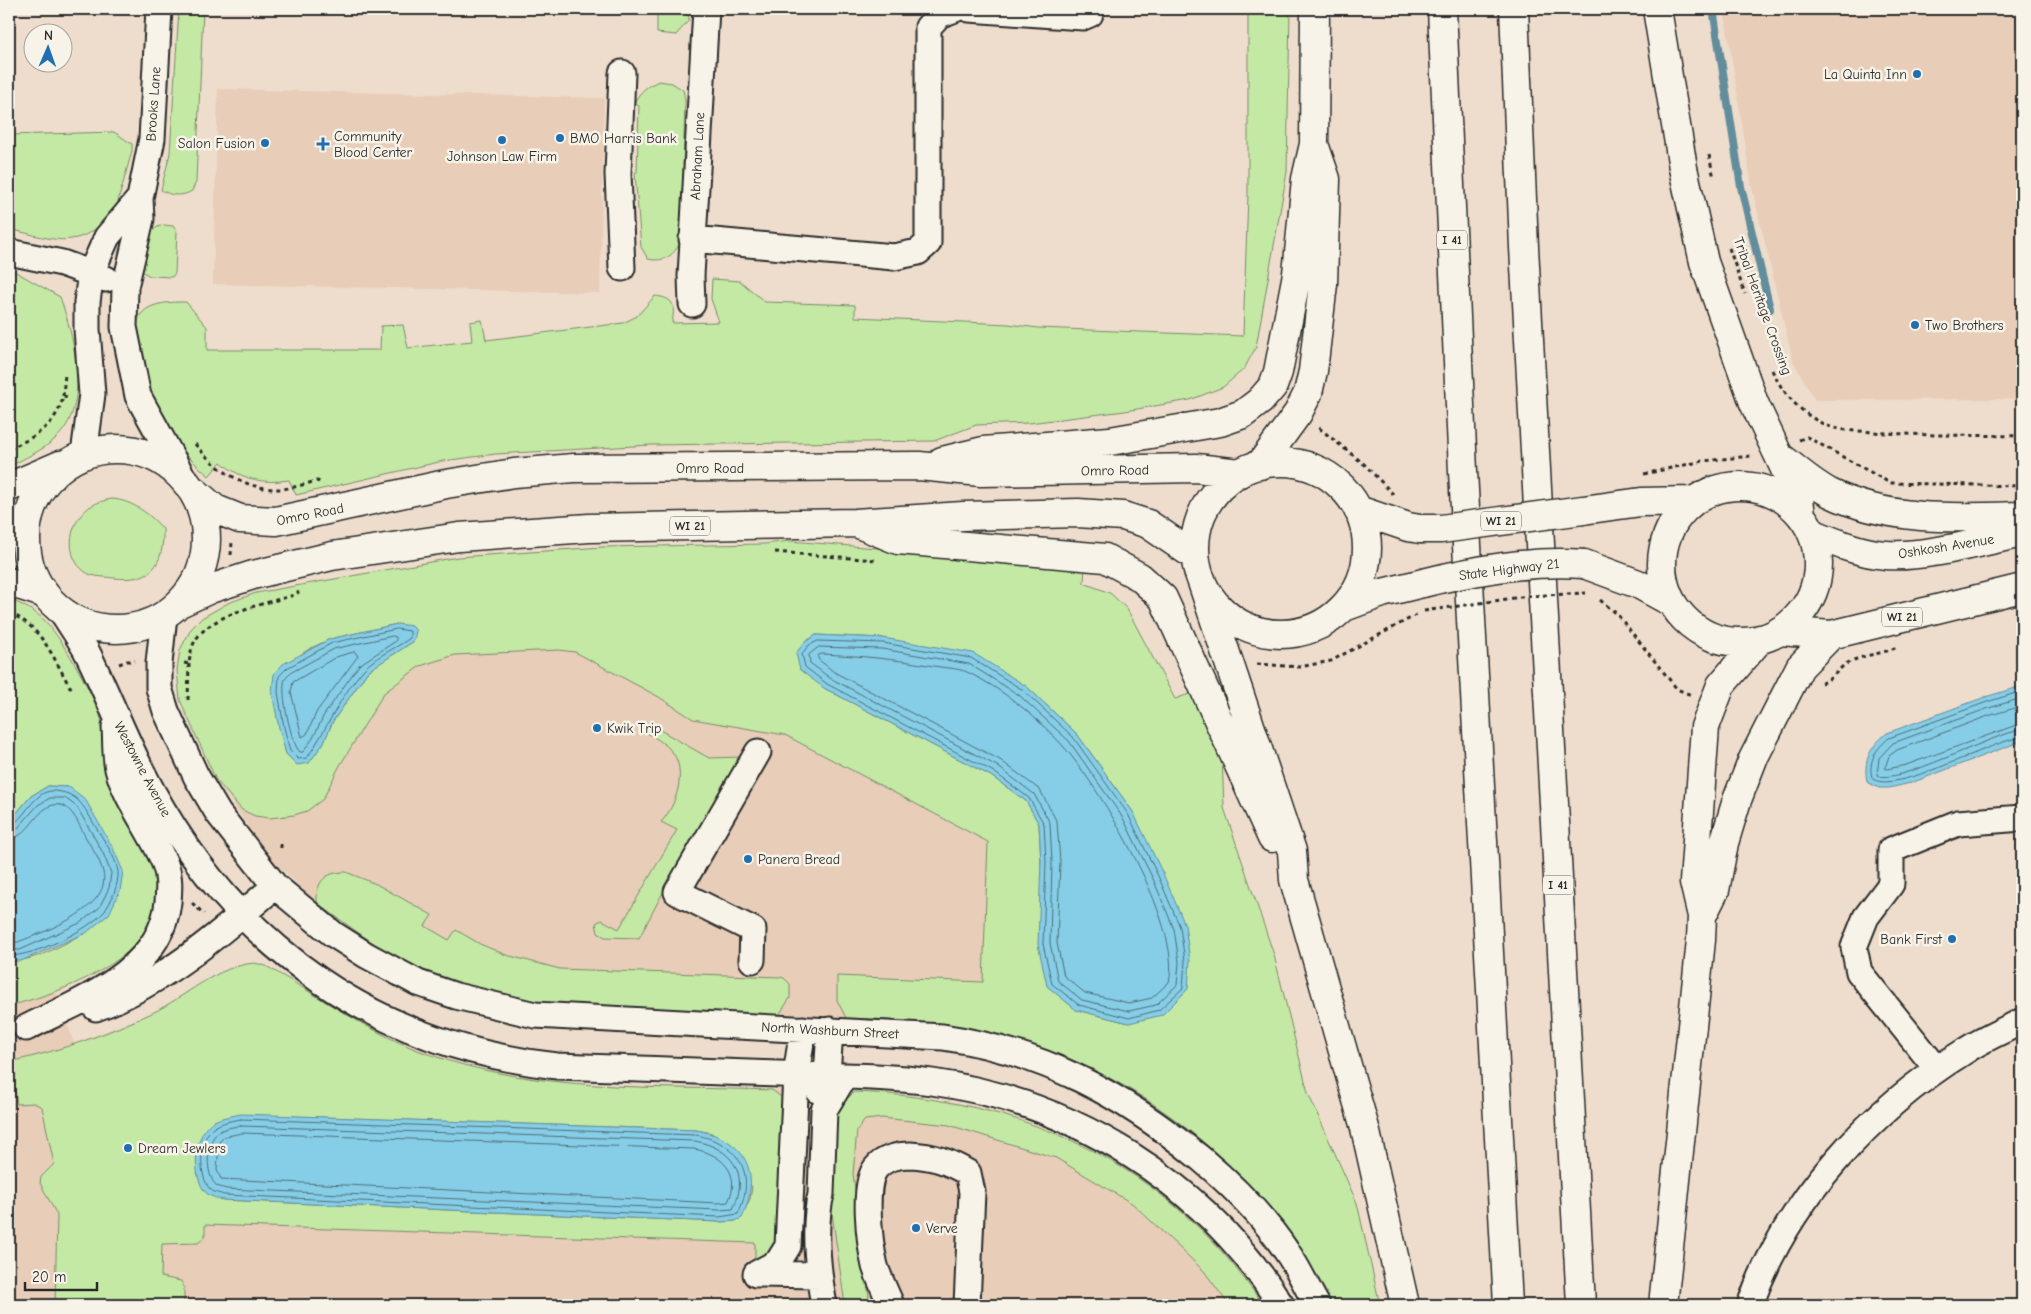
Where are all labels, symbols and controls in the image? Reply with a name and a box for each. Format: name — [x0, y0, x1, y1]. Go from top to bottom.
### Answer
north arrow — [22, 22, 72, 72]
text: N — [44, 27, 53, 44]
street label: Brooks Lane — [142, 66, 165, 142]
place label: La Quinta Inn — [1824, 66, 1907, 83]
marker: La Quinta Inn — [1911, 68, 1923, 80]
street label: Abraham Lane — [687, 112, 708, 200]
place label: Community Blood Center — [334, 128, 413, 161]
place label: BMO Harris Bank — [570, 130, 677, 147]
marker: BMO Harris Bank — [554, 132, 566, 144]
marker: Johnson Law Firm — [496, 134, 508, 146]
place label: Salon Fusion — [178, 135, 255, 152]
marker: Salon Fusion — [259, 137, 271, 149]
marker: Community Blood Center — [316, 137, 330, 151]
place label: Johnson Law Firm — [447, 148, 557, 165]
road number: I 41 — [1437, 230, 1467, 250]
street label: Tribal Heritage Crossing — [1730, 235, 1795, 377]
place label: Two Brothers — [1925, 317, 2004, 334]
marker: Two Brothers — [1909, 319, 1921, 331]
street label: Omro Road — [676, 460, 744, 477]
street label: Omro Road — [1081, 461, 1149, 480]
street label: Omro Road — [275, 500, 345, 529]
road number: WI 21 — [1481, 512, 1521, 530]
road number: WI 21 — [670, 516, 710, 536]
street label: Oshkosh Avenue — [1897, 531, 1995, 562]
street label: State Highway 21 — [1458, 555, 1560, 584]
road number: WI 21 — [1882, 608, 1922, 626]
street label: Westowne Avenue — [110, 719, 175, 820]
place label: Kwik Trip — [607, 720, 661, 737]
marker: Kwik Trip — [591, 722, 603, 734]
place label: Panera Bread — [758, 851, 840, 868]
marker: Panera Bread — [742, 853, 754, 865]
road number: I 41 — [1543, 876, 1573, 894]
place label: Bank First — [1880, 931, 1943, 948]
marker: Bank First — [1946, 933, 1958, 945]
street label: North Washburn Street — [761, 1018, 900, 1043]
place label: Dream Jewlers — [138, 1140, 226, 1157]
marker: Dream Jewlers — [122, 1142, 134, 1154]
place label: Verve — [926, 1220, 958, 1237]
marker: Verve — [910, 1222, 922, 1234]
scale bar — [25, 1259, 98, 1291]
text: 20 m — [32, 1268, 66, 1286]

